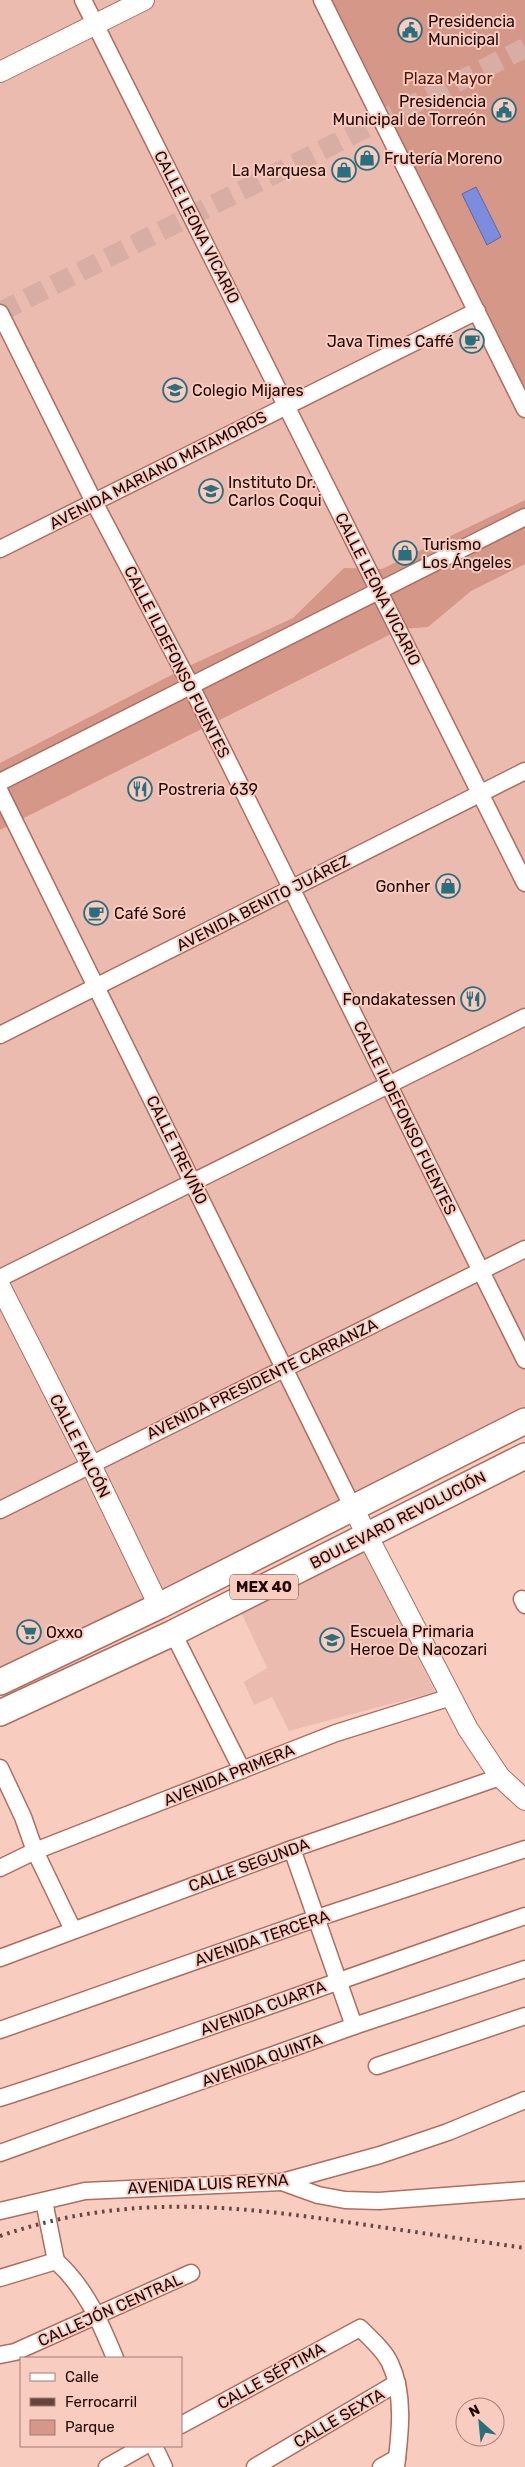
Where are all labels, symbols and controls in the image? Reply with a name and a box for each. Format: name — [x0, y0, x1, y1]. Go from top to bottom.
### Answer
place label: Presidencia Municipal — [428, 12, 515, 49]
public building icon: Presidencia Municipal — [397, 17, 423, 43]
park label: Plaza Mayor — [403, 69, 493, 88]
place label: Presidencia Municipal de Torreón — [332, 92, 486, 129]
public building icon: Presidencia Municipal de Torreón — [491, 97, 517, 123]
shop icon: Frutería Moreno — [354, 145, 380, 171]
street label: CALLE LEONA VICARIO — [150, 147, 244, 307]
place label: Frutería Moreno — [384, 149, 502, 168]
shop icon: La Marquesa — [331, 157, 357, 183]
place label: La Marquesa — [232, 161, 326, 180]
cafe icon: Java Times Caffé — [459, 328, 485, 354]
place label: Java Times Caffé — [327, 332, 454, 351]
school or university icon: Colegio Mijares — [162, 377, 188, 403]
place label: Colegio Mijares — [192, 381, 304, 400]
street label: AVENIDA MARIANO MATAMOROS — [46, 407, 270, 533]
place label: Instituto Dr. Carlos Coqui — [228, 473, 322, 510]
school or university icon: Instituto Dr. Carlos Coqui — [198, 478, 224, 504]
street label: CALLE LEONA VICARIO — [331, 509, 425, 669]
place label: Turismo Los Ángeles — [422, 535, 512, 572]
shop icon: Turismo Los Ángeles — [392, 540, 418, 566]
street label: CALLE ILDEFONSO FUENTES — [120, 563, 234, 761]
restaurant icon: Postreria 639 — [127, 776, 153, 802]
place label: Postreria 639 — [158, 780, 258, 799]
street label: AVENIDA BENITO JUÁREZ — [173, 851, 353, 955]
shop icon: Gonher — [435, 873, 461, 899]
place label: Gonher — [375, 877, 430, 896]
cafe icon: Café Soré — [83, 900, 109, 926]
place label: Café Soré — [114, 904, 186, 923]
restaurant icon: Fondakatessen — [460, 986, 486, 1012]
place label: Fondakatessen — [343, 990, 456, 1009]
street label: CALLE ILDEFONSO FUENTES — [350, 1018, 460, 1218]
street label: CALLE TREVIÑO — [142, 1093, 212, 1207]
street label: AVENIDA PRESIDENTE CARRANZA — [143, 1315, 381, 1443]
street label: CALLE FALCÓN — [46, 1391, 115, 1501]
street label: BOULEVARD REVOLUCIÓN — [306, 1466, 489, 1573]
road number: MEX 40 — [230, 1574, 298, 1600]
supermarket icon: Oxxo — [16, 1619, 42, 1645]
place label: Escuela Primaria Heroe De Nacozari — [350, 1622, 487, 1659]
place label: Oxxo — [46, 1623, 83, 1642]
school or university icon: Escuela Primaria Heroe De Nacozari — [319, 1627, 345, 1653]
street label: AVENIDA PRIMERA — [161, 1740, 297, 1810]
street label: CALLE SEGUNDA — [186, 1834, 312, 1896]
street label: AVENIDA TERCERA — [192, 1906, 332, 1970]
street label: AVENIDA CUARTA — [198, 1976, 329, 2040]
street label: AVENIDA QUINTA — [199, 2029, 325, 2091]
street label: AVENIDA LUIS REYNA — [127, 2170, 289, 2198]
street label: CALLEJÓN CENTRAL — [35, 2269, 185, 2350]
street label: CALLE SÉPTIMA — [214, 2338, 328, 2413]
legend — [20, 2357, 182, 2447]
text: Calle — [65, 2368, 99, 2386]
street label: CALLE SEXTA — [290, 2384, 388, 2452]
text: Ferrocarril — [65, 2393, 137, 2411]
north arrow — [455, 2397, 505, 2447]
text: N — [466, 2401, 483, 2421]
text: Parque — [65, 2418, 115, 2436]

